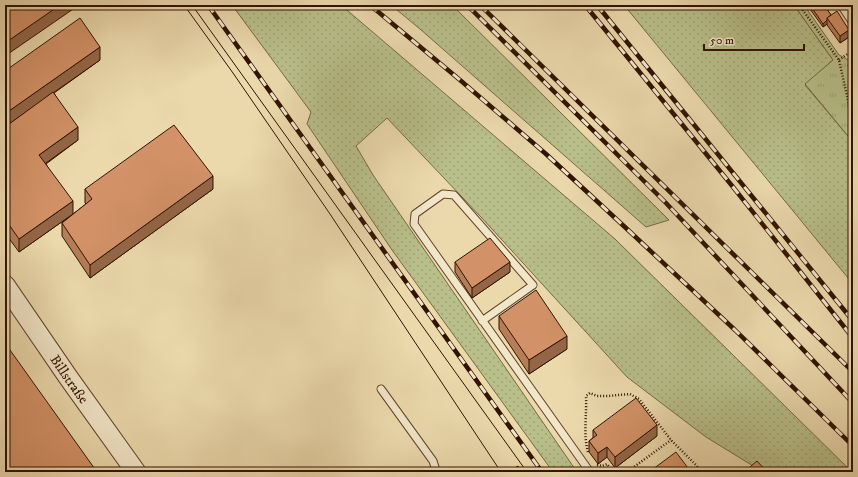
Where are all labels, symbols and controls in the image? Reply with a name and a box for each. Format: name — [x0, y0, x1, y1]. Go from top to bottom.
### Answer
scale bar — [704, 26, 804, 52]
text: 50 m — [710, 33, 734, 48]
street label: Billstraße — [45, 352, 92, 408]

